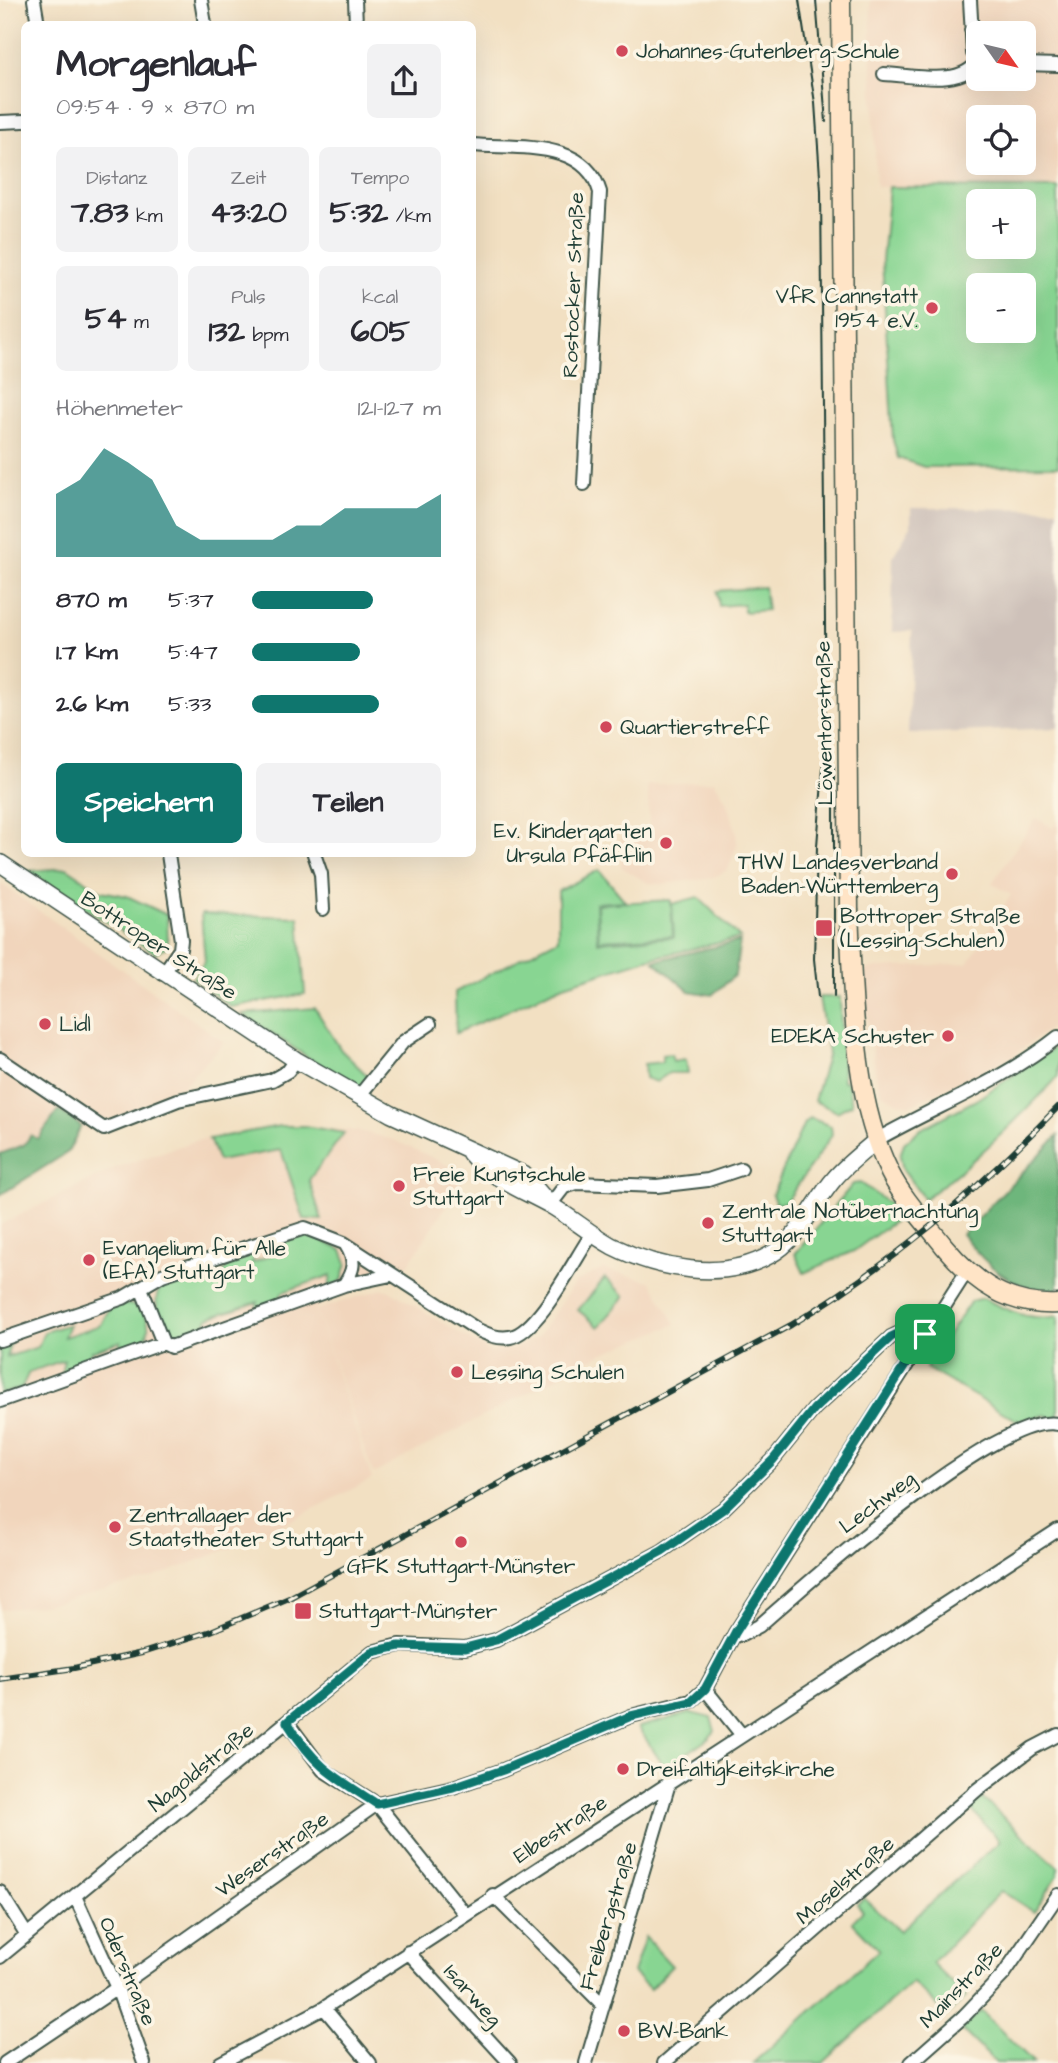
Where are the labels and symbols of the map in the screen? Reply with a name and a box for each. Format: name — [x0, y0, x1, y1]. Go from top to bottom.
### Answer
north arrow — [966, 21, 1036, 91]
place label: Johannes-Gutenberg-Schule — [636, 37, 900, 68]
marker: Johannes-Gutenberg-Schule — [614, 43, 630, 59]
street label: Rostocker Straße — [556, 192, 591, 378]
place label: VfR Cannstatt 1954 e.V. — [776, 282, 919, 335]
marker: VfR Cannstatt 1954 e.V. — [924, 300, 940, 316]
street label: Löwentorstraße — [809, 640, 840, 806]
place label: Quartierstreff — [620, 713, 770, 742]
marker: Quartierstreff — [598, 719, 614, 735]
place label: Ev. Kindergarten Ursula Pfäfflin — [494, 817, 652, 870]
marker: Ev. Kindergarten Ursula Pfäfflin — [658, 835, 674, 851]
place label: THW Landesverband Baden-Württemberg — [738, 848, 938, 903]
marker: THW Landesverband Baden-Württemberg — [944, 866, 960, 882]
street label: Bottroper Straße — [75, 884, 242, 1008]
place label: Bottroper Straße (Lessing-Schulen) — [840, 902, 1021, 957]
marker: Bottroper Straße (Lessing-Schulen) — [814, 918, 834, 938]
place label: Lidl — [59, 1010, 91, 1039]
marker: Lidl — [37, 1016, 53, 1032]
place label: EDEKA Schuster — [771, 1022, 934, 1051]
marker: EDEKA Schuster — [940, 1028, 956, 1044]
place label: Freie Kunstschule Stuttgart — [413, 1160, 586, 1215]
marker: Freie Kunstschule Stuttgart — [391, 1178, 407, 1194]
place label: Zentrale Notübernachtung Stuttgart — [722, 1197, 979, 1252]
marker: Zentrale Notübernachtung Stuttgart — [700, 1215, 716, 1231]
place label: Evangelium für Alle (EfA) Stuttgart — [103, 1234, 286, 1289]
marker: Evangelium für Alle (EfA) Stuttgart — [81, 1252, 97, 1268]
pin — [895, 1304, 955, 1364]
place label: Lessing Schulen — [471, 1358, 624, 1389]
marker: Lessing Schulen — [449, 1364, 465, 1380]
street label: Lechweg — [833, 1464, 923, 1542]
place label: Zentrallager der Staatstheater Stuttgart — [129, 1501, 364, 1556]
marker: Zentrallager der Staatstheater Stuttgart — [107, 1519, 123, 1535]
marker: GFK Stuttgart-Münster — [453, 1534, 469, 1550]
place label: GFK Stuttgart-Münster — [347, 1552, 576, 1583]
place label: Stuttgart-Münster — [319, 1597, 498, 1628]
marker: Stuttgart-Münster — [293, 1601, 313, 1621]
street label: Nagoldstraße — [142, 1716, 261, 1821]
place label: Dreifaltigkeitskirche — [637, 1755, 835, 1786]
marker: Dreifaltigkeitskirche — [615, 1761, 631, 1777]
street label: Elbestraße — [508, 1788, 613, 1871]
street label: Weserstraße — [210, 1805, 335, 1904]
street label: Moselstraße — [790, 1829, 901, 1931]
street label: Freibergstraße — [572, 1838, 647, 1995]
street label: Oderstraße — [92, 1912, 163, 2030]
street label: Mainstraße — [913, 1936, 1010, 2035]
street label: Isarweg — [435, 1958, 509, 2034]
place label: BW-Bank — [638, 2017, 728, 2046]
marker: BW-Bank — [616, 2023, 632, 2039]

